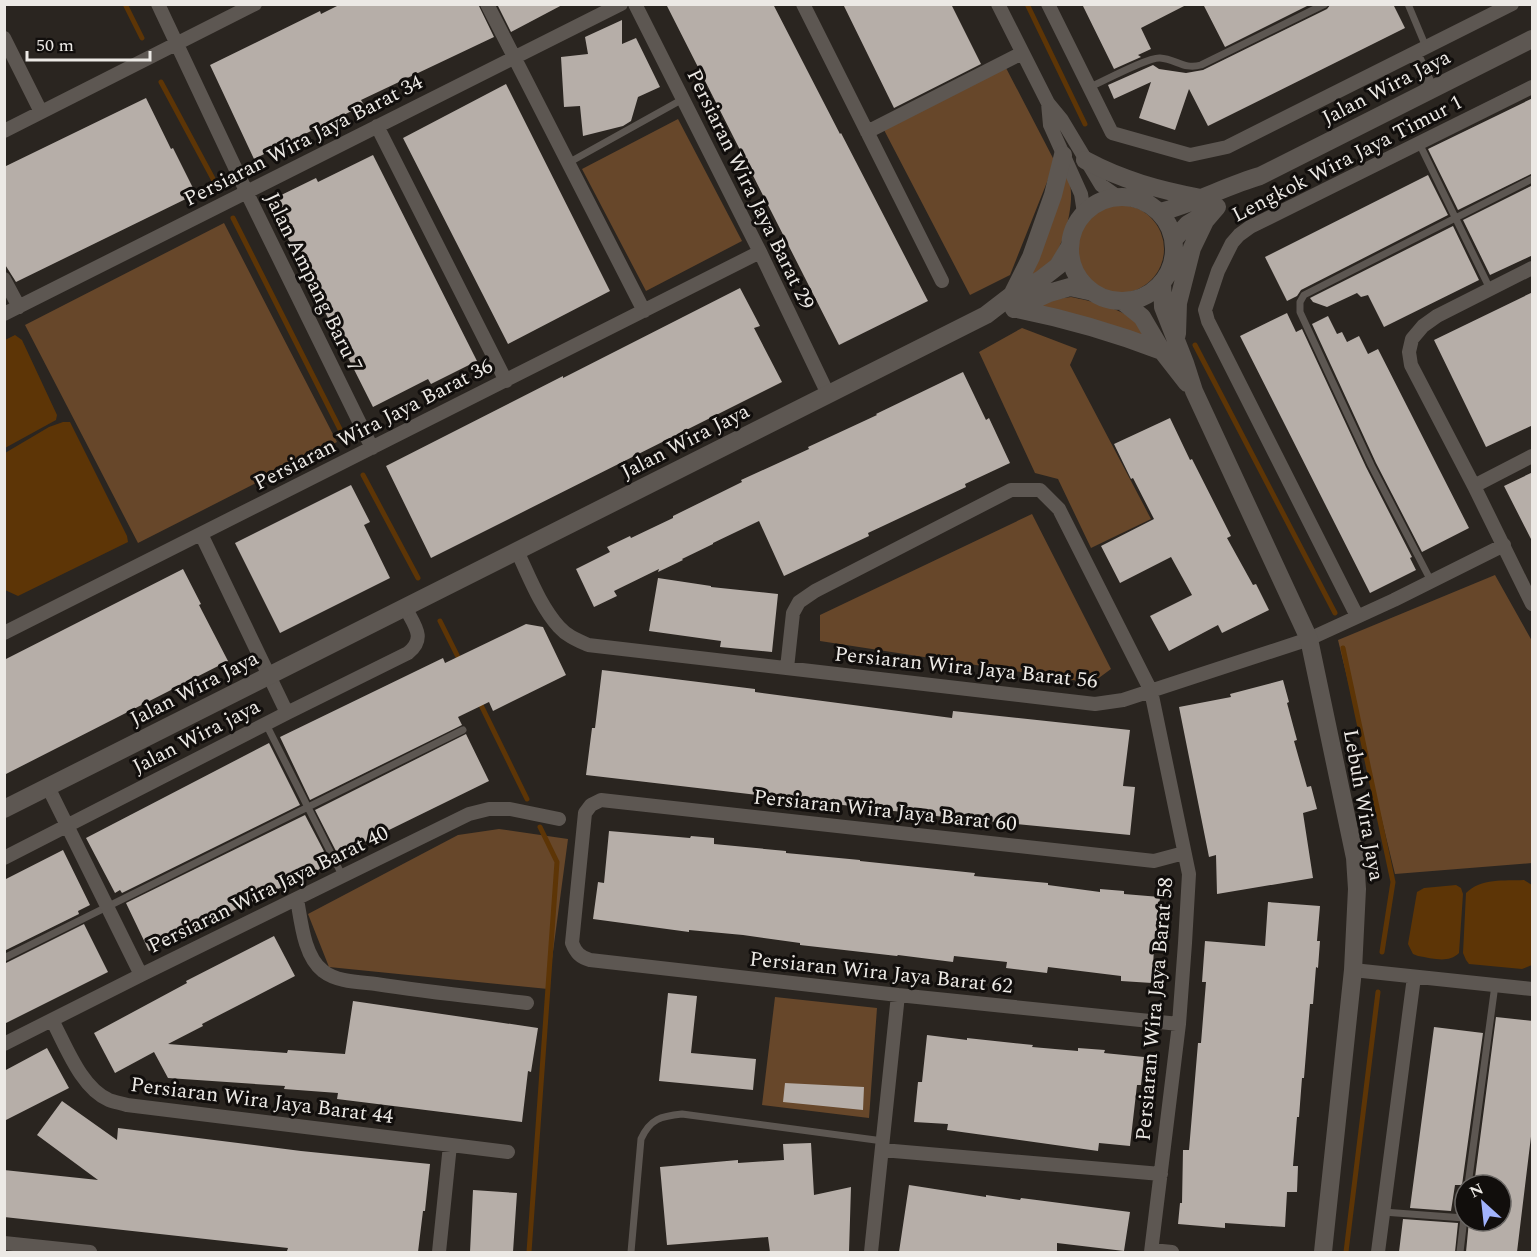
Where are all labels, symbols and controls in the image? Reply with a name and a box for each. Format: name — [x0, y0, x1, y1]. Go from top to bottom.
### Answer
scale bar — [27, 24, 150, 62]
text: 50 m — [36, 32, 74, 59]
street label: Jalan Wira Jaya — [1316, 41, 1457, 134]
street label: Persiaran Wira Jaya Barat 29 — [678, 64, 822, 315]
street label: Persiaran Wira Jaya Barat 34 — [178, 66, 429, 215]
street label: Lengkok Wira Jaya Timur 1 — [1226, 87, 1469, 231]
street label: Jalan Ampang Baru 7 — [256, 187, 371, 378]
street label: Persiaran Wira Jaya Barat 36 — [248, 351, 499, 499]
street label: Jalan Wira Jaya — [615, 395, 756, 488]
street label: Persiaran Wira Jaya Barat 56 — [833, 638, 1099, 698]
street label: Jalan Wira Jaya — [124, 642, 265, 735]
street label: Jalan Wira jaya — [127, 691, 267, 783]
street label: Lebuh Wira Jaya — [1334, 727, 1392, 884]
street label: Persiaran Wira Jaya Barat 60 — [752, 781, 1018, 841]
street label: Persiaran Wira Jaya Barat 40 — [143, 818, 394, 962]
street label: Persiaran Wira Jaya Barat 58 — [1128, 876, 1182, 1142]
street label: Persiaran Wira Jaya Barat 62 — [748, 943, 1014, 1003]
street label: Persiaran Wira Jaya Barat 44 — [129, 1069, 396, 1133]
north arrow — [1453, 1173, 1513, 1233]
text: N — [1465, 1177, 1488, 1204]

